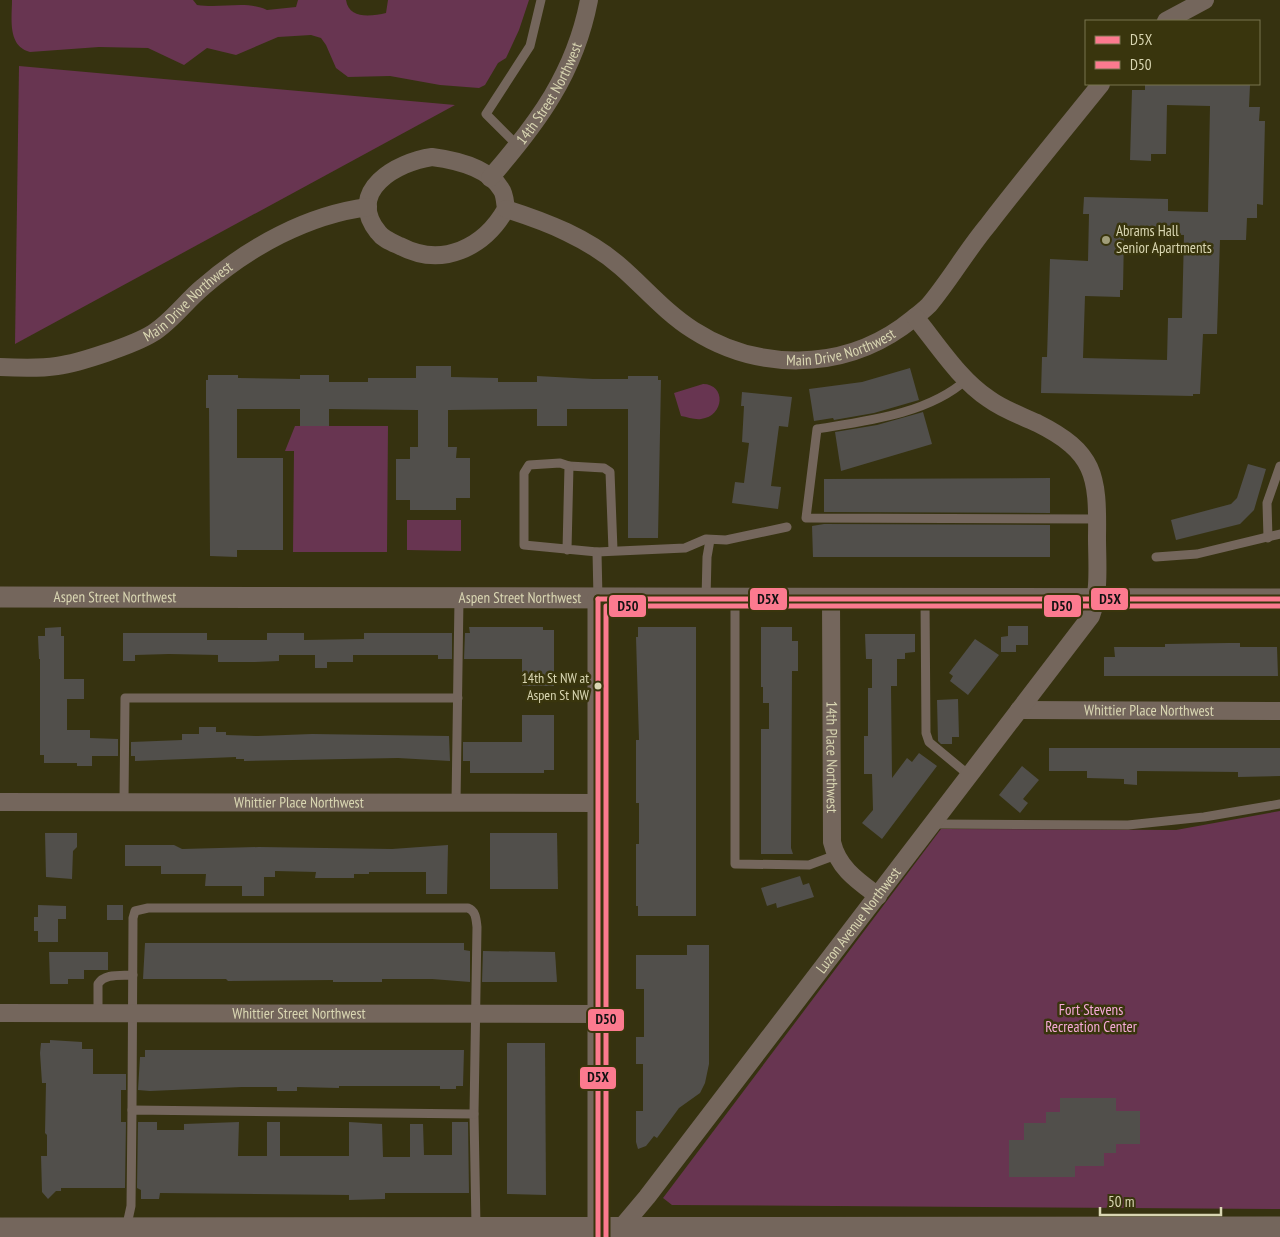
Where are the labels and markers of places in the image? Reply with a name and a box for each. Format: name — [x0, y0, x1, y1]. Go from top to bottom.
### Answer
place label: Abrams Hall Senior Apartments — [1116, 221, 1212, 257]
marker: Abrams Hall Senior Apartments — [1100, 234, 1112, 246]
place label: 14th St NW at Aspen St NW — [522, 669, 590, 704]
marker: 14th St NW at Aspen St NW — [593, 681, 603, 691]

